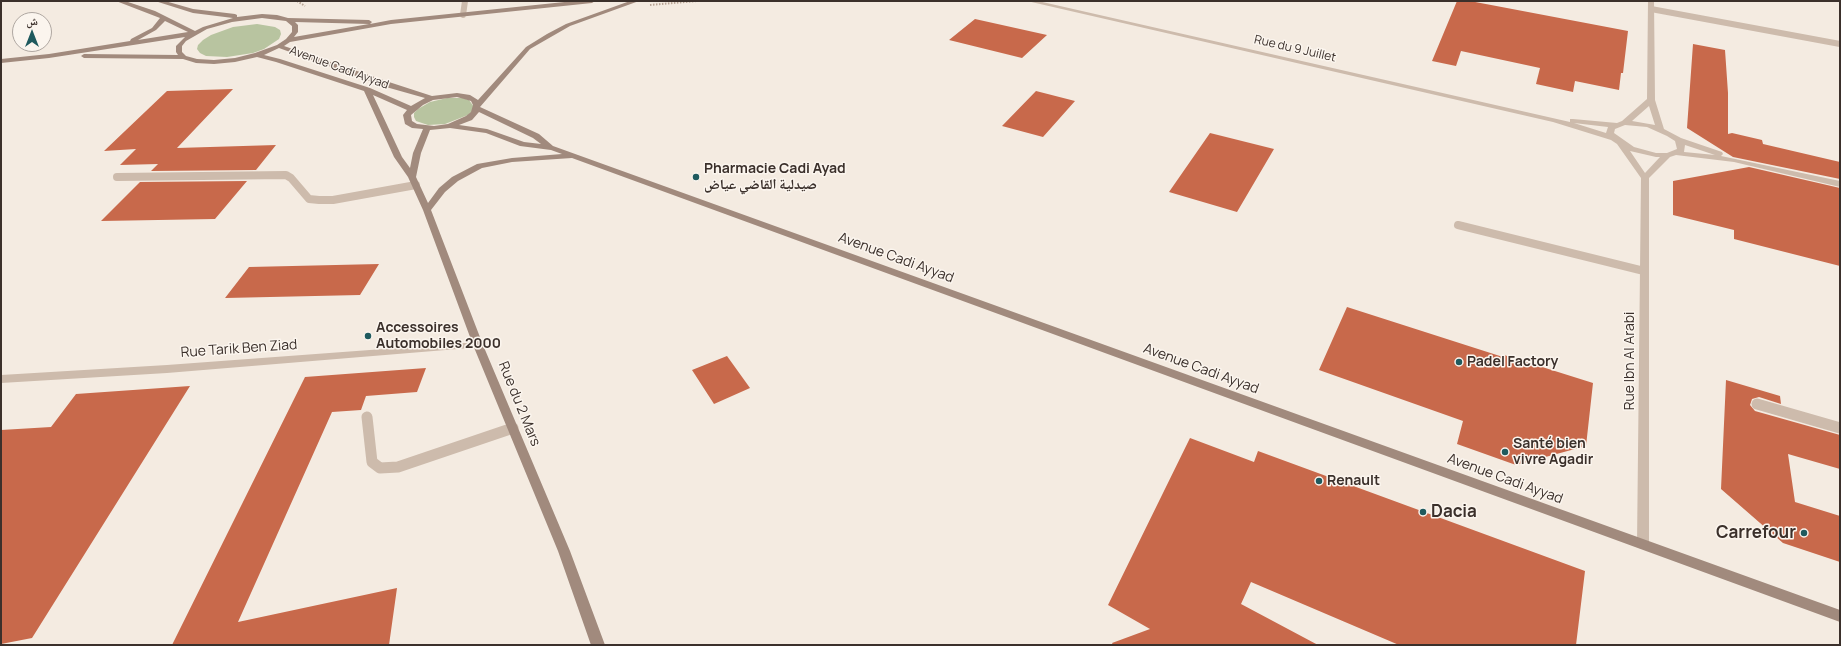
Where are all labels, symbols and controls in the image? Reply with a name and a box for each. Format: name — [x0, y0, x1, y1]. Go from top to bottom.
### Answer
north arrow — [12, 12, 52, 52]
text: ش — [26, 13, 38, 28]
street label: Rue du 9 Juillet — [1253, 33, 1337, 65]
street label: Avenue Cadi Ayyad — [288, 43, 390, 93]
place label: Pharmacie Cadi Ayad صيدلية القاضي عياض — [704, 161, 846, 194]
marker: Pharmacie Cadi Ayad صيدلية القاضي عياض — [691, 172, 701, 182]
street label: Avenue Cadi Ayyad — [836, 229, 956, 287]
street label: Rue Ibn Al Arabi — [1622, 312, 1638, 410]
place label: Accessoires Automobiles 2000 — [376, 320, 501, 352]
marker: Accessoires Automobiles 2000 — [363, 331, 373, 341]
street label: Rue Tarik Ben Ziad — [180, 337, 298, 361]
street label: Avenue Cadi Ayyad — [1141, 340, 1261, 398]
place label: Padel Factory — [1467, 354, 1558, 370]
marker: Padel Factory — [1454, 357, 1464, 367]
street label: Rue du 2 Mars — [494, 359, 544, 449]
place label: Santé bien vivre Agadir — [1513, 436, 1593, 468]
marker: Santé bien vivre Agadir — [1500, 447, 1510, 457]
street label: Avenue Cadi Ayyad — [1445, 450, 1565, 508]
place label: Renault — [1327, 473, 1380, 489]
marker: Renault — [1314, 476, 1324, 486]
place label: Dacia — [1431, 502, 1477, 522]
marker: Dacia — [1418, 507, 1428, 517]
place label: Carrefour — [1716, 523, 1796, 543]
marker: Carrefour — [1799, 528, 1809, 538]

